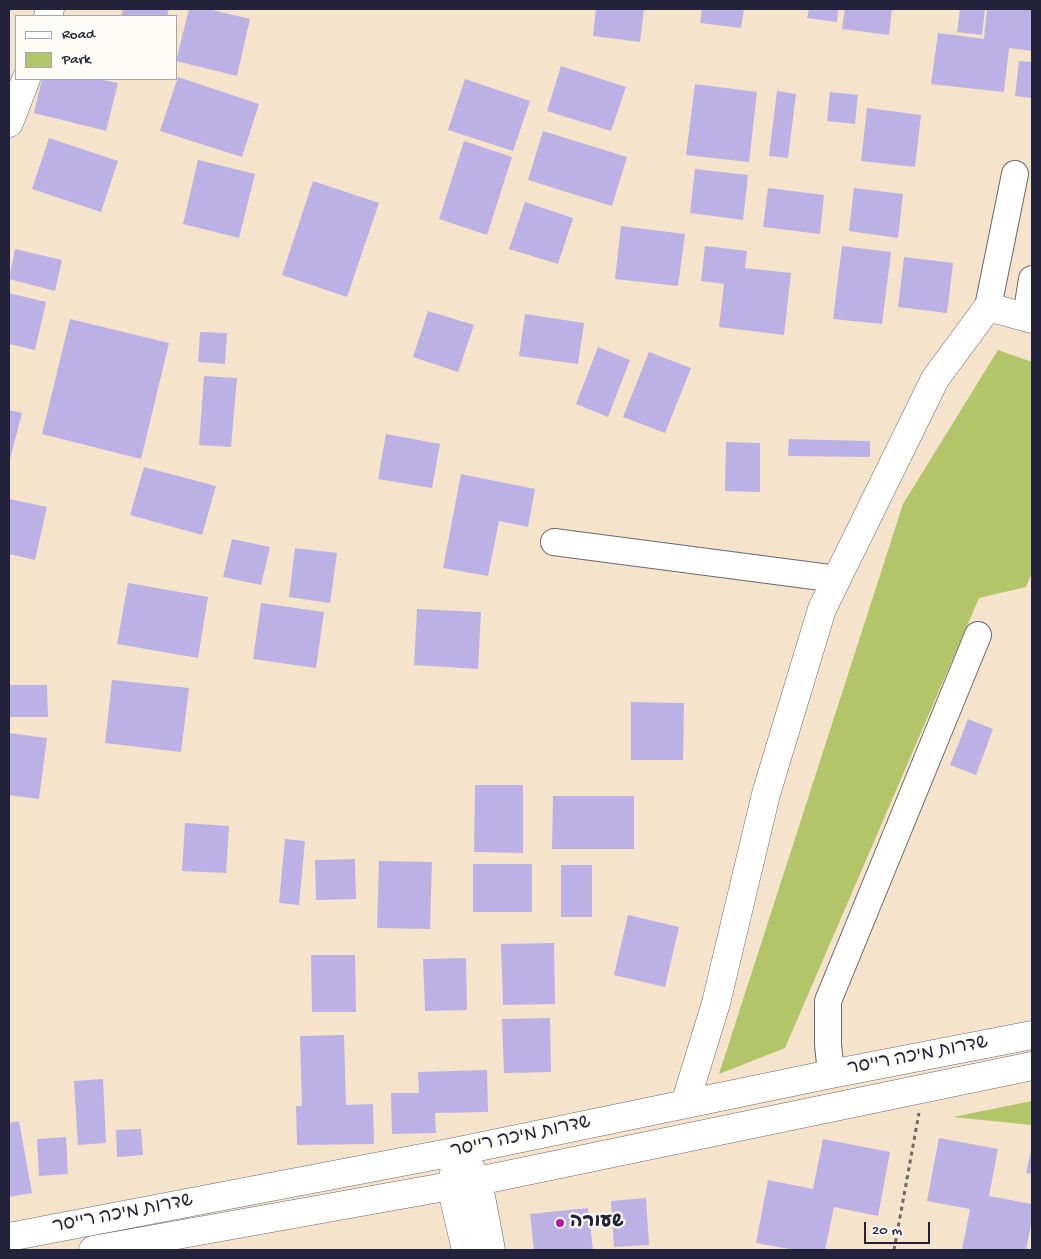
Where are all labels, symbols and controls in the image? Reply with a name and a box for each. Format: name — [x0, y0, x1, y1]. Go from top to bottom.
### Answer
legend — [15, 15, 178, 80]
text: Road — [62, 26, 95, 44]
text: Park — [62, 51, 91, 69]
street label: שדרות מיכה רייסר — [846, 1032, 990, 1082]
street label: שדרות מיכה רייסר — [449, 1112, 593, 1164]
street label: שדרות מיכה רייסר — [51, 1190, 195, 1240]
place label: שעורה — [570, 1212, 624, 1234]
scale bar — [866, 1212, 932, 1244]
marker: שעורה — [554, 1217, 566, 1229]
text: 20 m — [872, 1222, 902, 1240]

